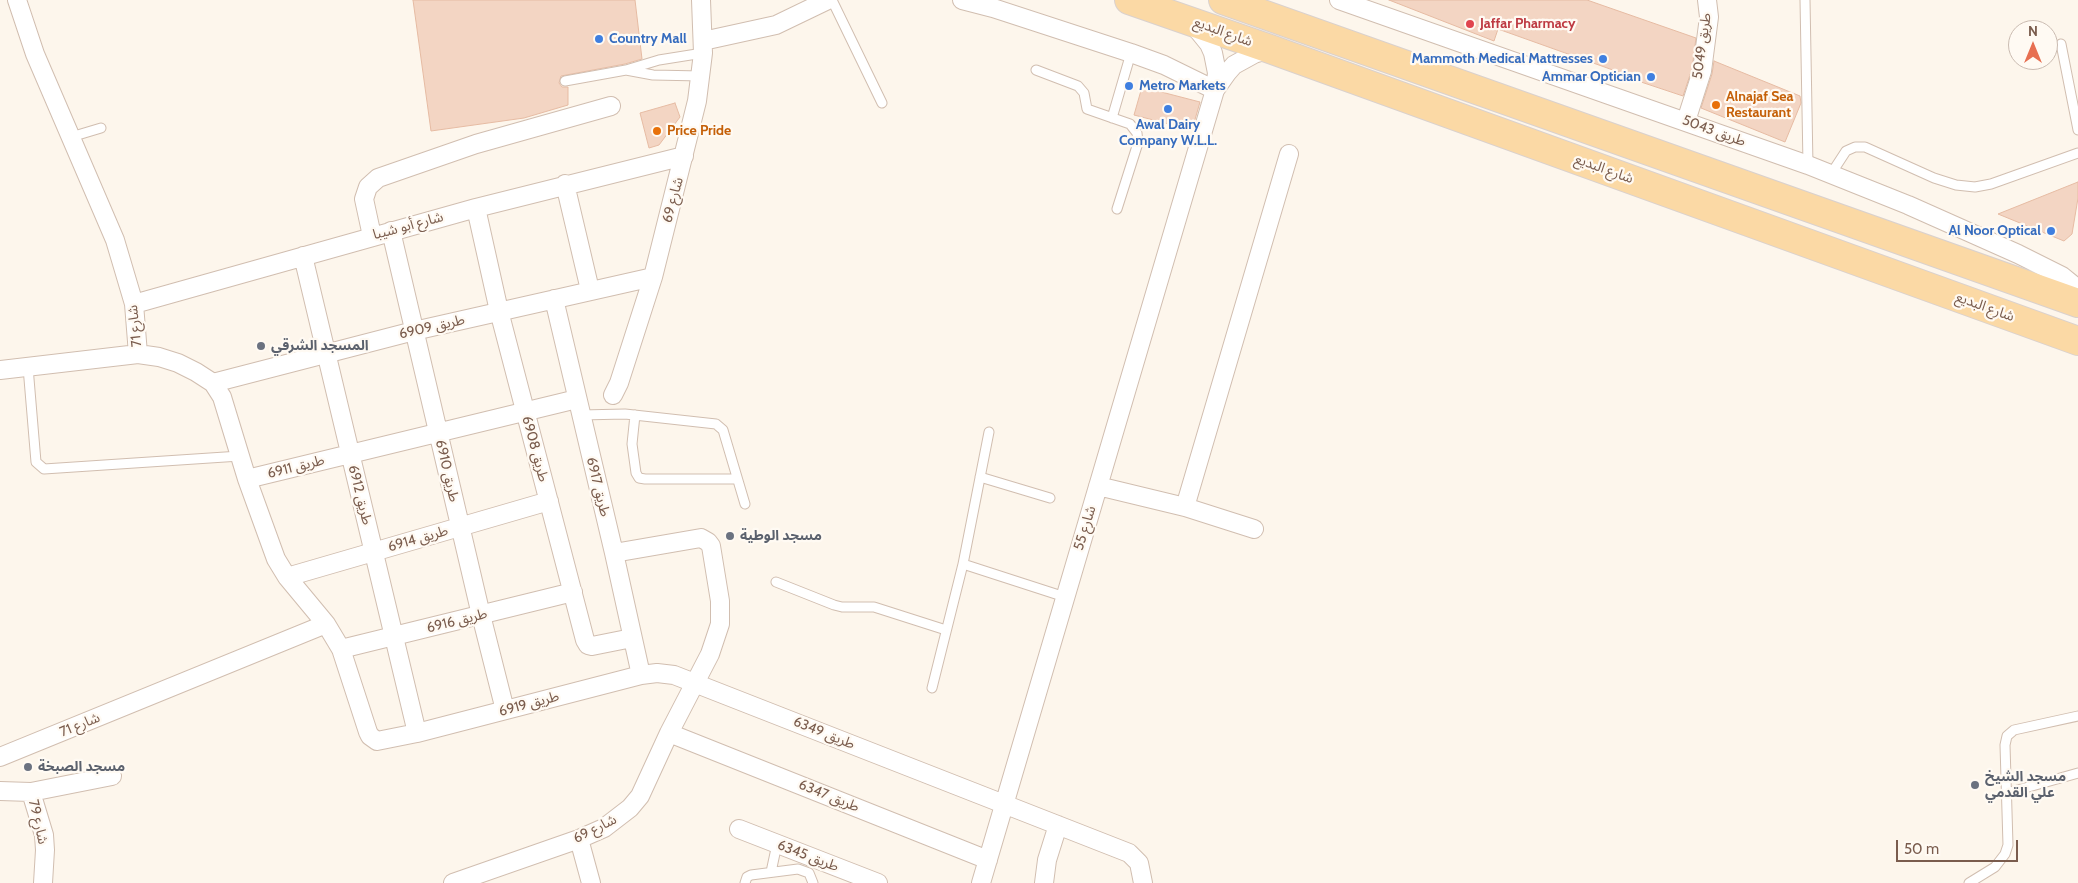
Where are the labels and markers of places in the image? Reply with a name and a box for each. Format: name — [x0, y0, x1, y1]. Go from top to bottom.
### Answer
place label: Jaffar Pharmacy — [1480, 16, 1575, 32]
marker: Jaffar Pharmacy — [1464, 18, 1476, 30]
place label: Country Mall — [609, 31, 687, 47]
marker: Country Mall — [593, 33, 605, 45]
place label: Mammoth Medical Mattresses — [1412, 51, 1593, 67]
marker: Mammoth Medical Mattresses — [1597, 53, 1609, 65]
place label: Ammar Optician — [1542, 69, 1641, 85]
marker: Ammar Optician — [1645, 71, 1657, 83]
place label: Metro Markets — [1139, 78, 1226, 94]
marker: Metro Markets — [1123, 80, 1135, 92]
place label: Alnajaf Sea Restaurant — [1726, 89, 1793, 121]
marker: Alnajaf Sea Restaurant — [1710, 99, 1722, 111]
marker: Awal Dairy Company W.L.L. — [1162, 103, 1174, 115]
place label: Awal Dairy Company W.L.L. — [1119, 117, 1217, 150]
place label: Price Pride — [667, 123, 731, 139]
marker: Price Pride — [651, 125, 663, 137]
place label: Al Noor Optical — [1948, 223, 2041, 239]
marker: Al Noor Optical — [2045, 225, 2057, 237]
place label: المسجد الشرقي — [271, 338, 369, 354]
marker: المسجد الشرقي — [255, 340, 267, 352]
place label: مسجد الوطية — [740, 528, 822, 544]
marker: مسجد الوطية — [724, 530, 736, 542]
place label: مسجد الصبخة — [38, 759, 125, 775]
marker: مسجد الصبخة — [22, 761, 34, 773]
place label: مسجد الشيخ علي القدمي — [1985, 769, 2066, 802]
marker: مسجد الشيخ علي القدمي — [1969, 779, 1981, 791]

